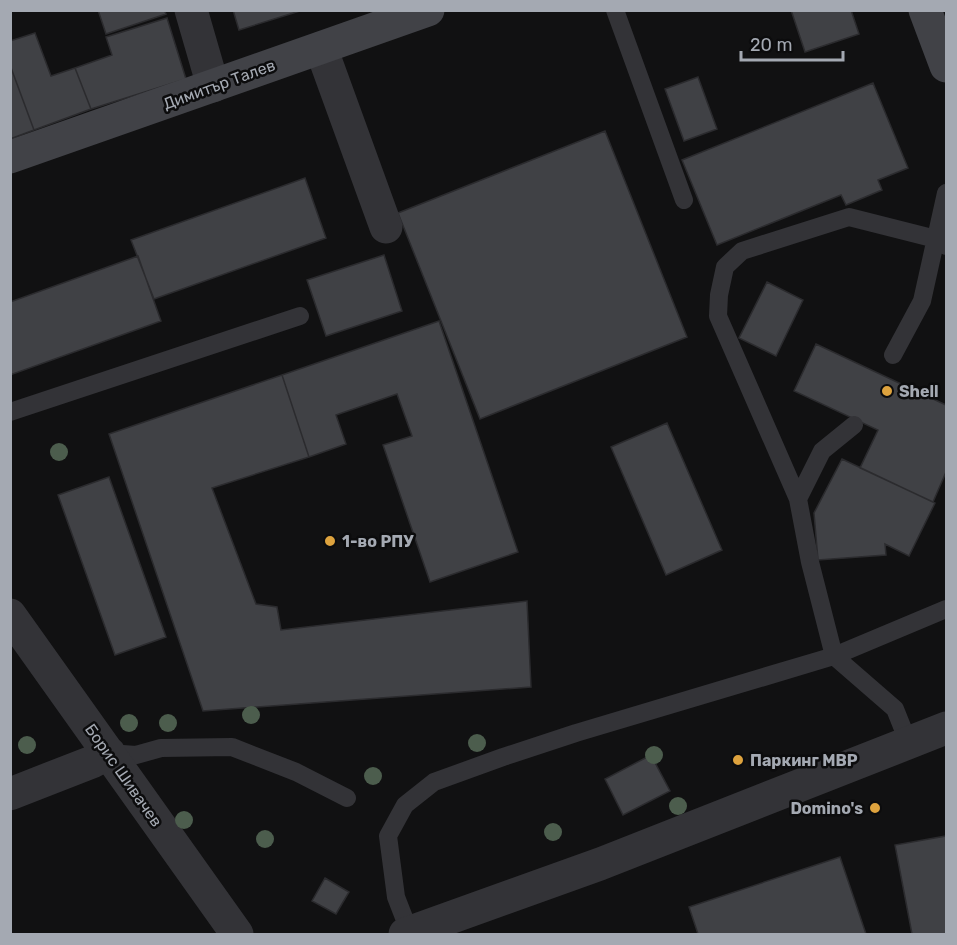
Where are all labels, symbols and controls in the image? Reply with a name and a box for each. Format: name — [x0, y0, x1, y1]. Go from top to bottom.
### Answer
scale bar — [741, 24, 843, 62]
text: 20 m — [750, 34, 792, 56]
street label: Димитър Талев — [161, 55, 278, 114]
place label: Shell — [899, 382, 939, 401]
marker: Shell — [880, 384, 894, 398]
place label: 1-во РПУ — [342, 532, 414, 551]
marker: 1-во РПУ — [323, 534, 337, 548]
street label: Борис Шивачев — [81, 720, 166, 830]
place label: Паркинг МВР — [750, 751, 858, 770]
marker: Паркинг МВР — [731, 753, 745, 767]
place label: Domino's — [790, 799, 863, 818]
marker: Domino's — [868, 801, 882, 815]

